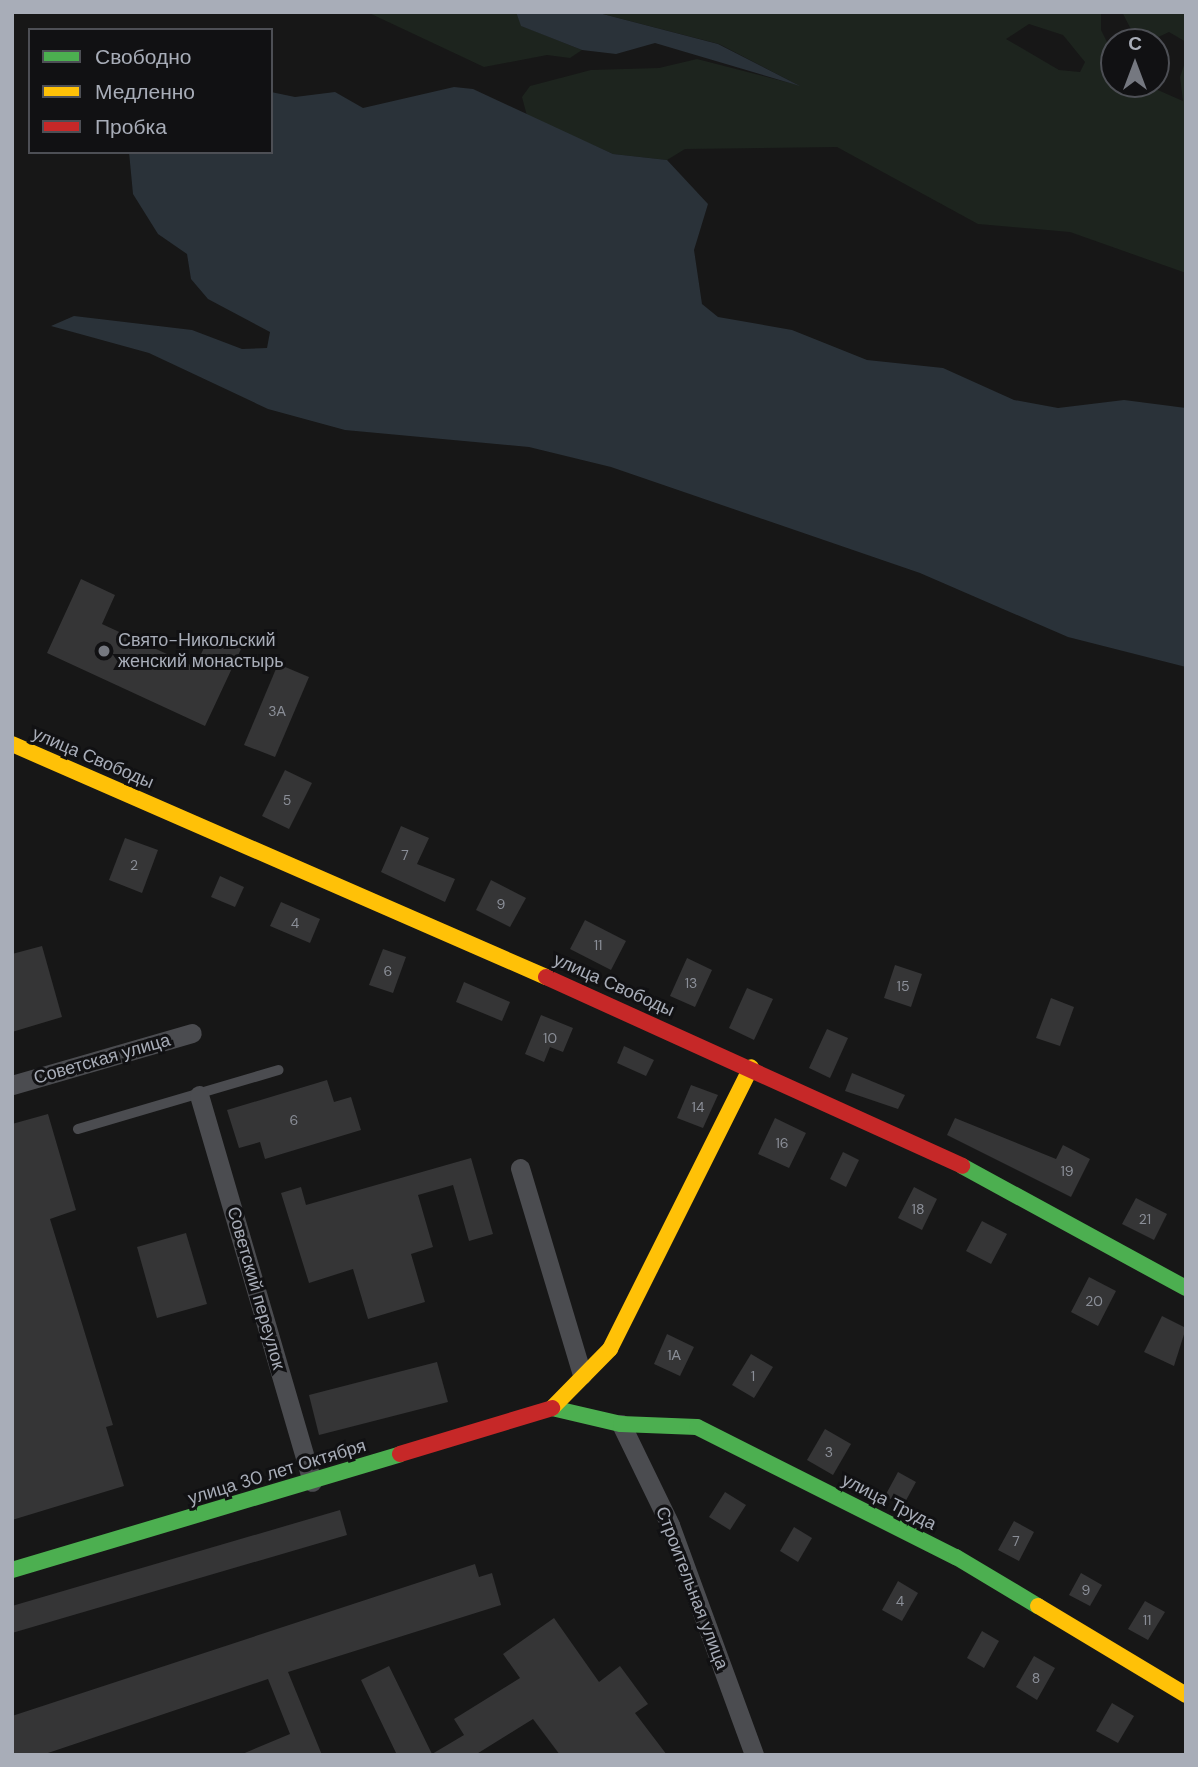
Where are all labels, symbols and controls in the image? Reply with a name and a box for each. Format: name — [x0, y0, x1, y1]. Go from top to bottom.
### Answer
legend — [28, 28, 273, 154]
north arrow — [1100, 28, 1170, 98]
text: С — [1128, 31, 1142, 56]
text: Свободно — [95, 43, 192, 71]
text: Медленно — [95, 78, 195, 106]
text: Пробка — [95, 113, 167, 141]
place label: Свято-Никольский женский монастырь — [118, 630, 284, 672]
marker: Свято-Никольский женский монастырь — [96, 643, 112, 659]
house number: 3А — [268, 703, 286, 719]
street label: улица Свободы — [29, 723, 157, 793]
house number: 5 — [283, 792, 291, 808]
house number: 7 — [401, 847, 409, 863]
house number: 2 — [130, 857, 138, 873]
house number: 9 — [497, 896, 505, 912]
house number: 4 — [291, 915, 299, 931]
house number: 11 — [594, 937, 602, 953]
street label: улица Свободы — [550, 949, 678, 1021]
house number: 6 — [384, 963, 392, 979]
house number: 13 — [685, 975, 697, 991]
house number: 15 — [897, 978, 909, 994]
street label: Советская улица — [31, 1029, 173, 1089]
house number: 10 — [543, 1030, 557, 1046]
house number: 14 — [692, 1099, 704, 1115]
house number: 6 — [290, 1112, 298, 1128]
house number: 16 — [775, 1135, 789, 1151]
house number: 19 — [1060, 1163, 1074, 1179]
house number: 18 — [912, 1201, 924, 1217]
street label: Советский переулок — [222, 1204, 290, 1372]
house number: 21 — [1139, 1211, 1151, 1227]
house number: 20 — [1085, 1293, 1103, 1309]
house number: 1А — [667, 1347, 681, 1363]
house number: 1 — [751, 1368, 755, 1384]
street label: улица 30 лет Октября — [185, 1435, 369, 1509]
house number: 3 — [825, 1444, 833, 1460]
street label: улица Труда — [838, 1469, 940, 1535]
street label: Строительная улица — [651, 1504, 733, 1672]
house number: 7 — [1012, 1533, 1020, 1549]
house number: 9 — [1082, 1582, 1090, 1598]
house number: 4 — [896, 1593, 904, 1609]
house number: 11 — [1143, 1612, 1151, 1628]
house number: 8 — [1032, 1670, 1040, 1686]

